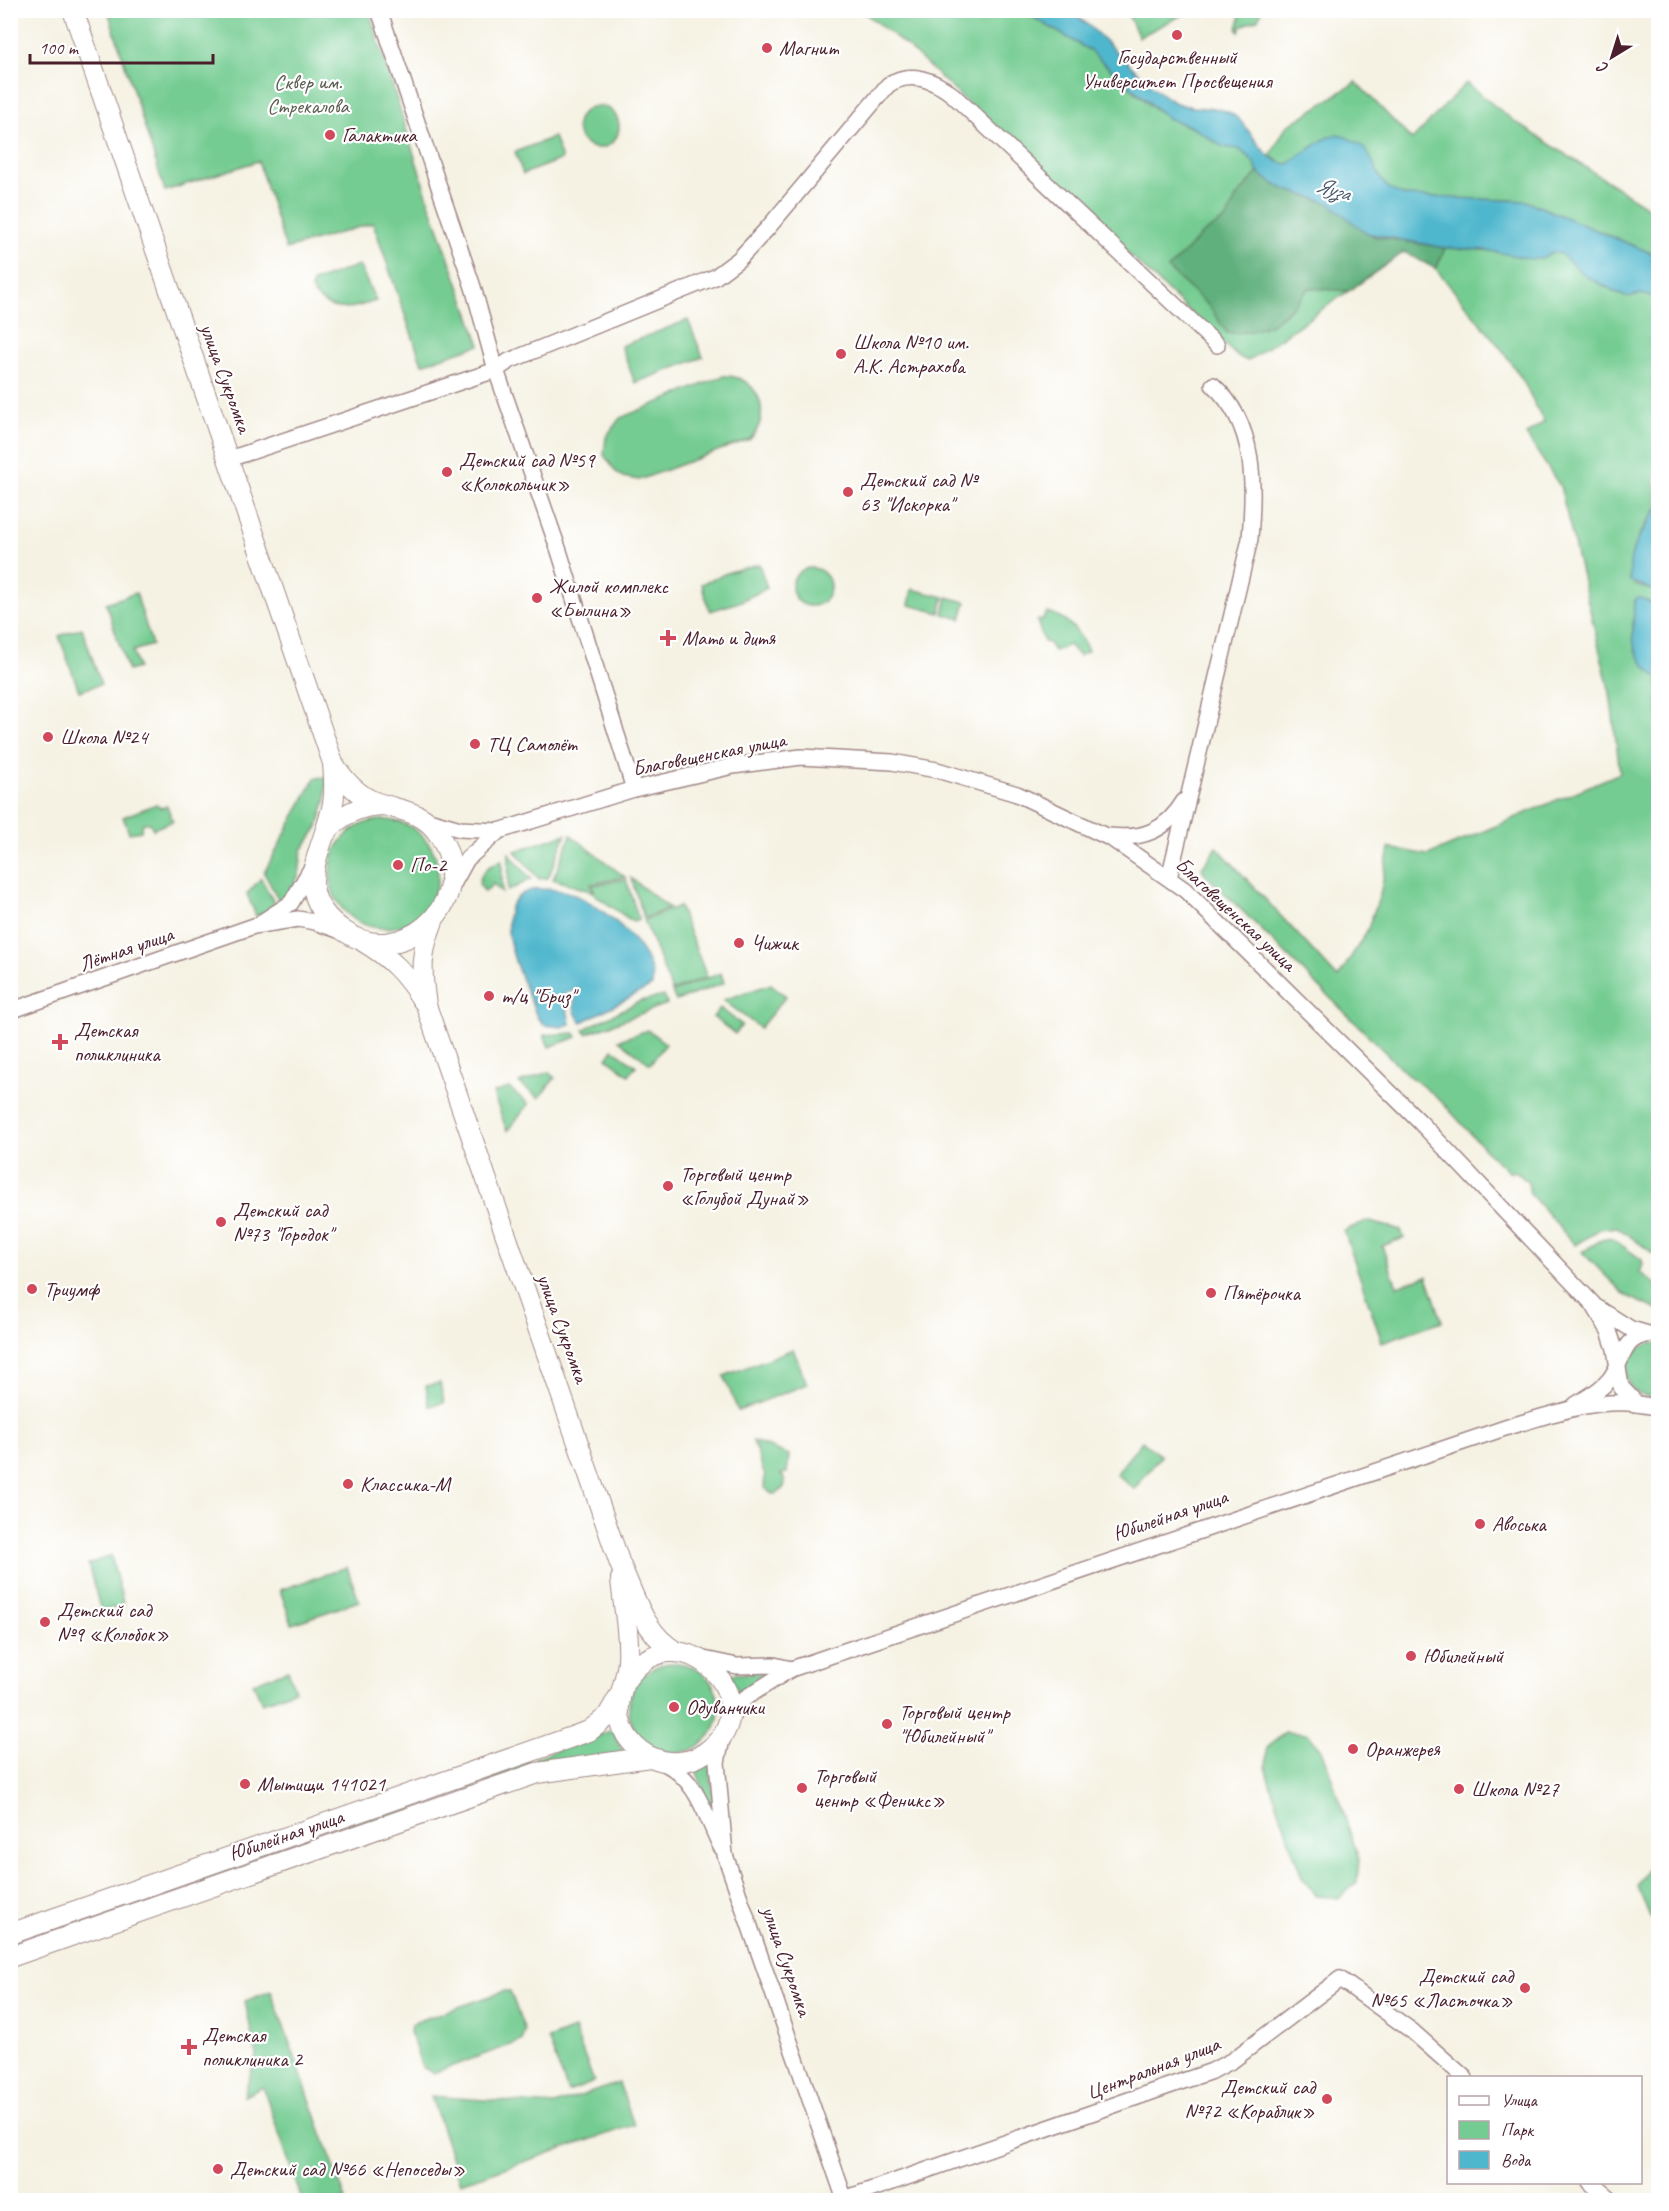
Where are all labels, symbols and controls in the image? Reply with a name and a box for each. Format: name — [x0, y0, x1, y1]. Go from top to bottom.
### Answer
scale bar — [30, 27, 213, 65]
north arrow — [1582, 27, 1642, 87]
marker: Государственный Университет Просвещения — [1170, 28, 1184, 42]
place label: Магнит — [779, 35, 840, 61]
text: 100 m — [39, 37, 80, 59]
marker: Магнит — [760, 41, 774, 55]
place label: Государственный Университет Просвещения — [1082, 44, 1273, 94]
text: С — [1592, 56, 1613, 78]
park label: Сквер им. Стрекалова — [267, 69, 351, 119]
place label: Галактика — [342, 122, 418, 148]
marker: Галактика — [323, 128, 337, 142]
water label: Яуза — [1312, 171, 1356, 208]
street label: улица Сукромка — [194, 318, 259, 438]
place label: Школа №10 им. А.К. Астрахова — [853, 329, 969, 379]
marker: Школа №10 им. А.К. Астрахова — [834, 347, 848, 361]
place label: Детский сад №59 «Колокольчик» — [459, 447, 596, 497]
marker: Детский сад №59 «Колокольчик» — [440, 465, 454, 479]
place label: Детский сад № 63 "Искорка" — [860, 467, 979, 517]
marker: Детский сад № 63 "Искорка" — [841, 485, 855, 499]
place label: Жилой комплекс «Былина» — [549, 573, 669, 623]
marker: Жилой комплекс «Былина» — [530, 591, 544, 605]
place label: Мать и дитя — [682, 625, 777, 651]
marker: Мать и дитя — [659, 629, 677, 647]
place label: Школа №24 — [60, 724, 150, 750]
street label: Благовещенская улица — [630, 726, 790, 782]
marker: Школа №24 — [41, 730, 55, 744]
place label: ТЦ Самолёт — [487, 731, 578, 757]
marker: ТЦ Самолёт — [468, 737, 482, 751]
street label: Благовещенская улица — [1170, 851, 1304, 978]
place label: По-2 — [410, 852, 448, 878]
marker: По-2 — [391, 858, 405, 872]
street label: Лётная улица — [76, 920, 178, 977]
place label: Чижик — [751, 930, 800, 956]
marker: Чижик — [732, 936, 746, 950]
place label: т/ц "Бриз" — [501, 983, 579, 1009]
marker: т/ц "Бриз" — [482, 989, 496, 1003]
place label: Детская поликлиника — [74, 1017, 161, 1067]
marker: Детская поликлиника — [51, 1033, 69, 1051]
place label: Торговый центр «Голубой Дунай» — [680, 1161, 809, 1211]
marker: Торговый центр «Голубой Дунай» — [661, 1179, 675, 1193]
place label: Детский сад №73 "Городок" — [233, 1197, 337, 1247]
marker: Детский сад №73 "Городок" — [214, 1215, 228, 1229]
street label: улица Сукромка — [531, 1268, 596, 1388]
place label: Триумф — [44, 1276, 101, 1302]
place label: Пятёрочка — [1223, 1280, 1302, 1306]
marker: Триумф — [25, 1282, 39, 1296]
marker: Пятёрочка — [1204, 1286, 1218, 1300]
place label: Классика-М — [360, 1471, 452, 1497]
marker: Классика-М — [341, 1477, 355, 1491]
street label: Юбилейная улица — [1109, 1483, 1232, 1547]
place label: Авоська — [1492, 1511, 1547, 1537]
marker: Авоська — [1473, 1517, 1487, 1531]
place label: Детский сад №9 «Колобок» — [57, 1597, 169, 1647]
marker: Детский сад №9 «Колобок» — [38, 1615, 52, 1629]
place label: Юбилейный — [1423, 1643, 1505, 1669]
marker: Юбилейный — [1404, 1649, 1418, 1663]
place label: Одуванчики — [686, 1694, 765, 1720]
place label: Торговый центр "Юбилейный" — [899, 1699, 1011, 1749]
marker: Одуванчики — [667, 1700, 681, 1714]
marker: Торговый центр "Юбилейный" — [880, 1717, 894, 1731]
place label: Оранжерея — [1365, 1736, 1441, 1762]
marker: Оранжерея — [1346, 1742, 1360, 1756]
place label: Торговый центр «Феникс» — [814, 1763, 945, 1813]
place label: Мытищи 141021 — [257, 1771, 387, 1797]
place label: Школа №27 — [1471, 1776, 1560, 1802]
marker: Мытищи 141021 — [238, 1777, 252, 1791]
marker: Торговый центр «Феникс» — [795, 1781, 809, 1795]
marker: Школа №27 — [1452, 1782, 1466, 1796]
street label: Юбилейная улица — [225, 1803, 348, 1867]
street label: улица Сукромка — [755, 1901, 819, 2021]
place label: Детский сад №65 «Ласточка» — [1371, 1963, 1515, 2013]
marker: Детский сад №65 «Ласточка» — [1518, 1981, 1532, 1995]
place label: Детская поликлиника 2 — [202, 2022, 304, 2072]
street label: Центральная улица — [1083, 2030, 1225, 2105]
marker: Детская поликлиника 2 — [180, 2038, 198, 2056]
place label: Детский сад №72 «Кораблик» — [1184, 2074, 1317, 2124]
legend — [1447, 2076, 1642, 2184]
text: Улица — [1501, 2089, 1538, 2111]
marker: Детский сад №72 «Кораблик» — [1320, 2092, 1334, 2106]
text: Парк — [1501, 2119, 1535, 2141]
text: Вода — [1501, 2149, 1532, 2171]
place label: Детский сад №66 «Непоседы» — [230, 2156, 466, 2182]
marker: Детский сад №66 «Непоседы» — [211, 2162, 225, 2176]

